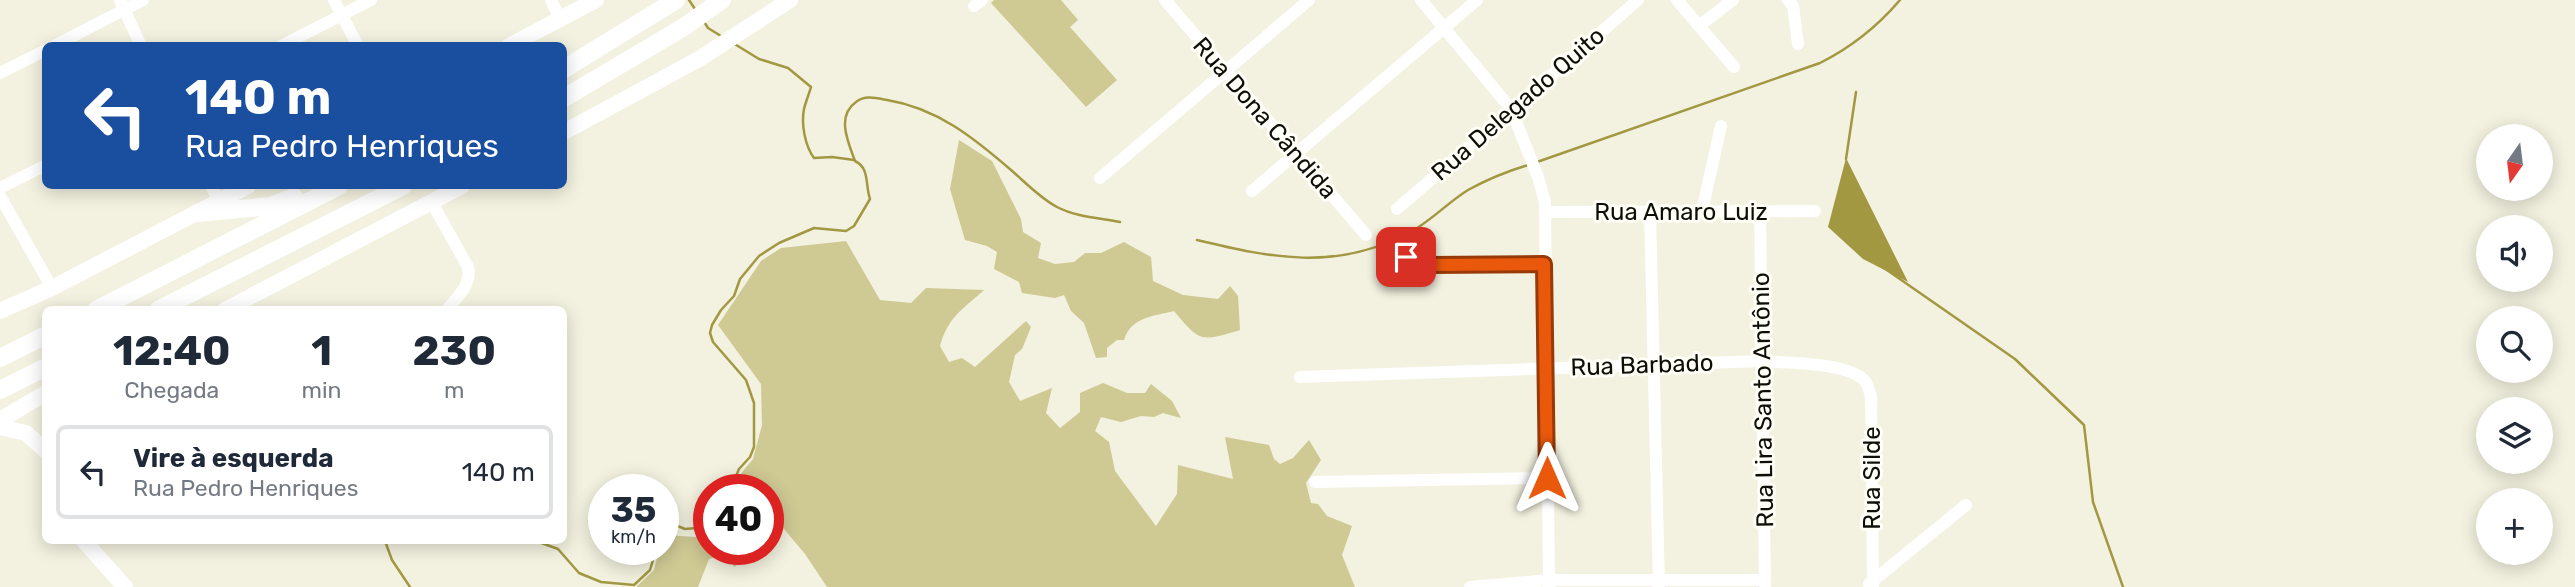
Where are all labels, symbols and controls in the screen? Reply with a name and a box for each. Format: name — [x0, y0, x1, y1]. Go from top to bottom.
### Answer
street label: Rua Delegado Quito — [1426, 21, 1610, 187]
street label: Rua Dona Cândida — [1187, 32, 1343, 204]
text: 140 m — [185, 68, 331, 126]
icon: left — [70, 70, 161, 161]
north arrow — [2476, 124, 2553, 201]
map controls — [2476, 124, 2553, 565]
text: Rua Pedro Henriques — [185, 127, 499, 165]
street label: Rua Amaro Luiz — [1594, 198, 1768, 226]
button: sound — [2476, 215, 2553, 292]
pin — [1376, 227, 1436, 287]
icon: arrive — [1387, 238, 1425, 276]
street label: Rua Lira Santo Antônio — [1747, 272, 1779, 528]
button: search — [2476, 306, 2553, 383]
text: 12:40 — [113, 326, 231, 376]
text: 1 — [311, 326, 332, 376]
text: 230 — [413, 326, 496, 376]
street label: Rua Barbado — [1570, 349, 1714, 381]
text: Chegada — [124, 376, 219, 404]
text: min — [302, 376, 342, 404]
text: m — [444, 376, 465, 404]
button: layers — [2476, 397, 2553, 474]
street label: Rua Silde — [1858, 426, 1886, 530]
position arrow — [1510, 441, 1584, 515]
text: Vire à esquerda — [133, 443, 334, 474]
icon: left — [74, 453, 112, 491]
text: 140 m — [462, 457, 535, 488]
text: Rua Pedro Henriques — [133, 474, 358, 502]
speed limit sign: 40 — [693, 474, 784, 565]
button: + — [2476, 488, 2553, 565]
text: 35 — [611, 489, 656, 531]
text: km/h — [611, 526, 656, 548]

